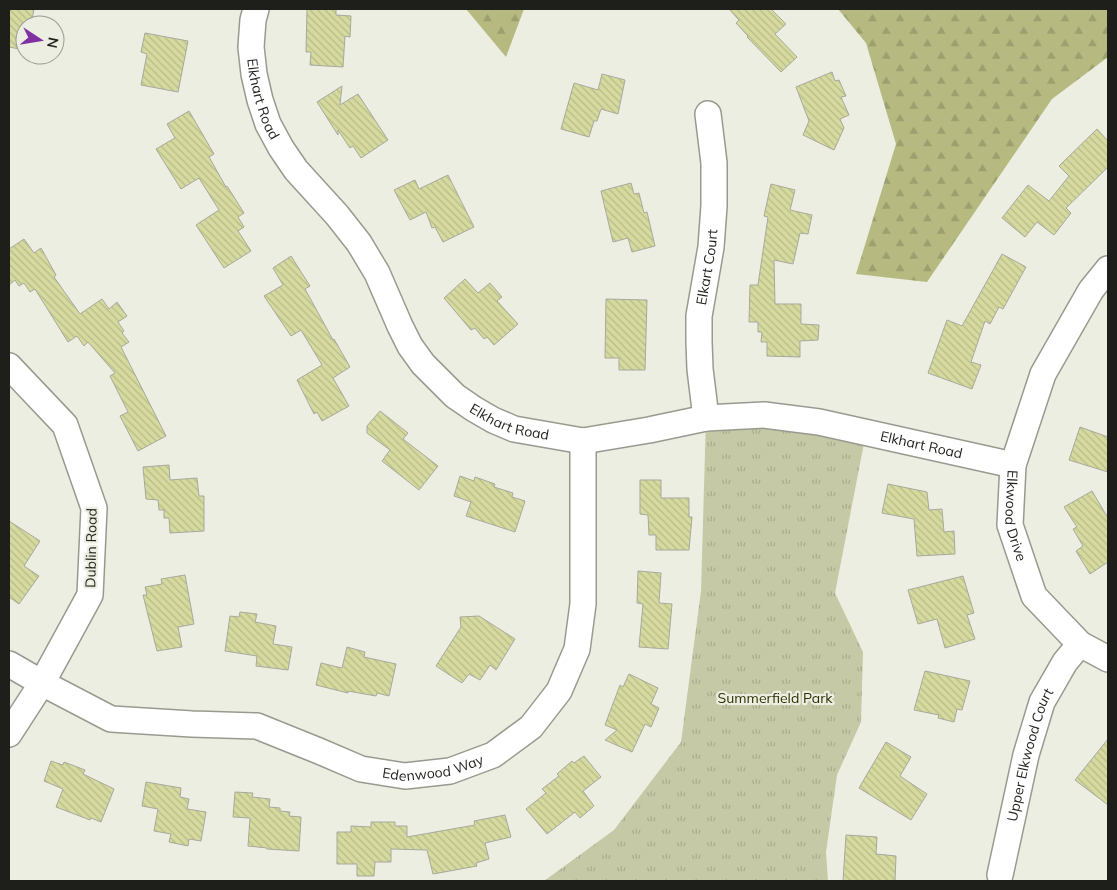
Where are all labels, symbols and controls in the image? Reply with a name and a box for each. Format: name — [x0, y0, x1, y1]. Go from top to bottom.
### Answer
north arrow — [15, 15, 65, 65]
text: N — [43, 36, 63, 50]
street label: Elkhart Road — [243, 58, 284, 143]
street label: Elkart Court — [692, 228, 721, 306]
street label: Elkhart Road — [466, 399, 550, 444]
street label: Elkhart Road — [879, 427, 964, 463]
street label: Elkwood Drive — [1001, 470, 1031, 564]
street label: Dublin Road — [81, 508, 101, 588]
street label: Upper Elkwood Court — [1003, 685, 1057, 823]
park label: Summerfield Park — [718, 689, 833, 707]
street label: Edenwood Way — [381, 750, 487, 785]

